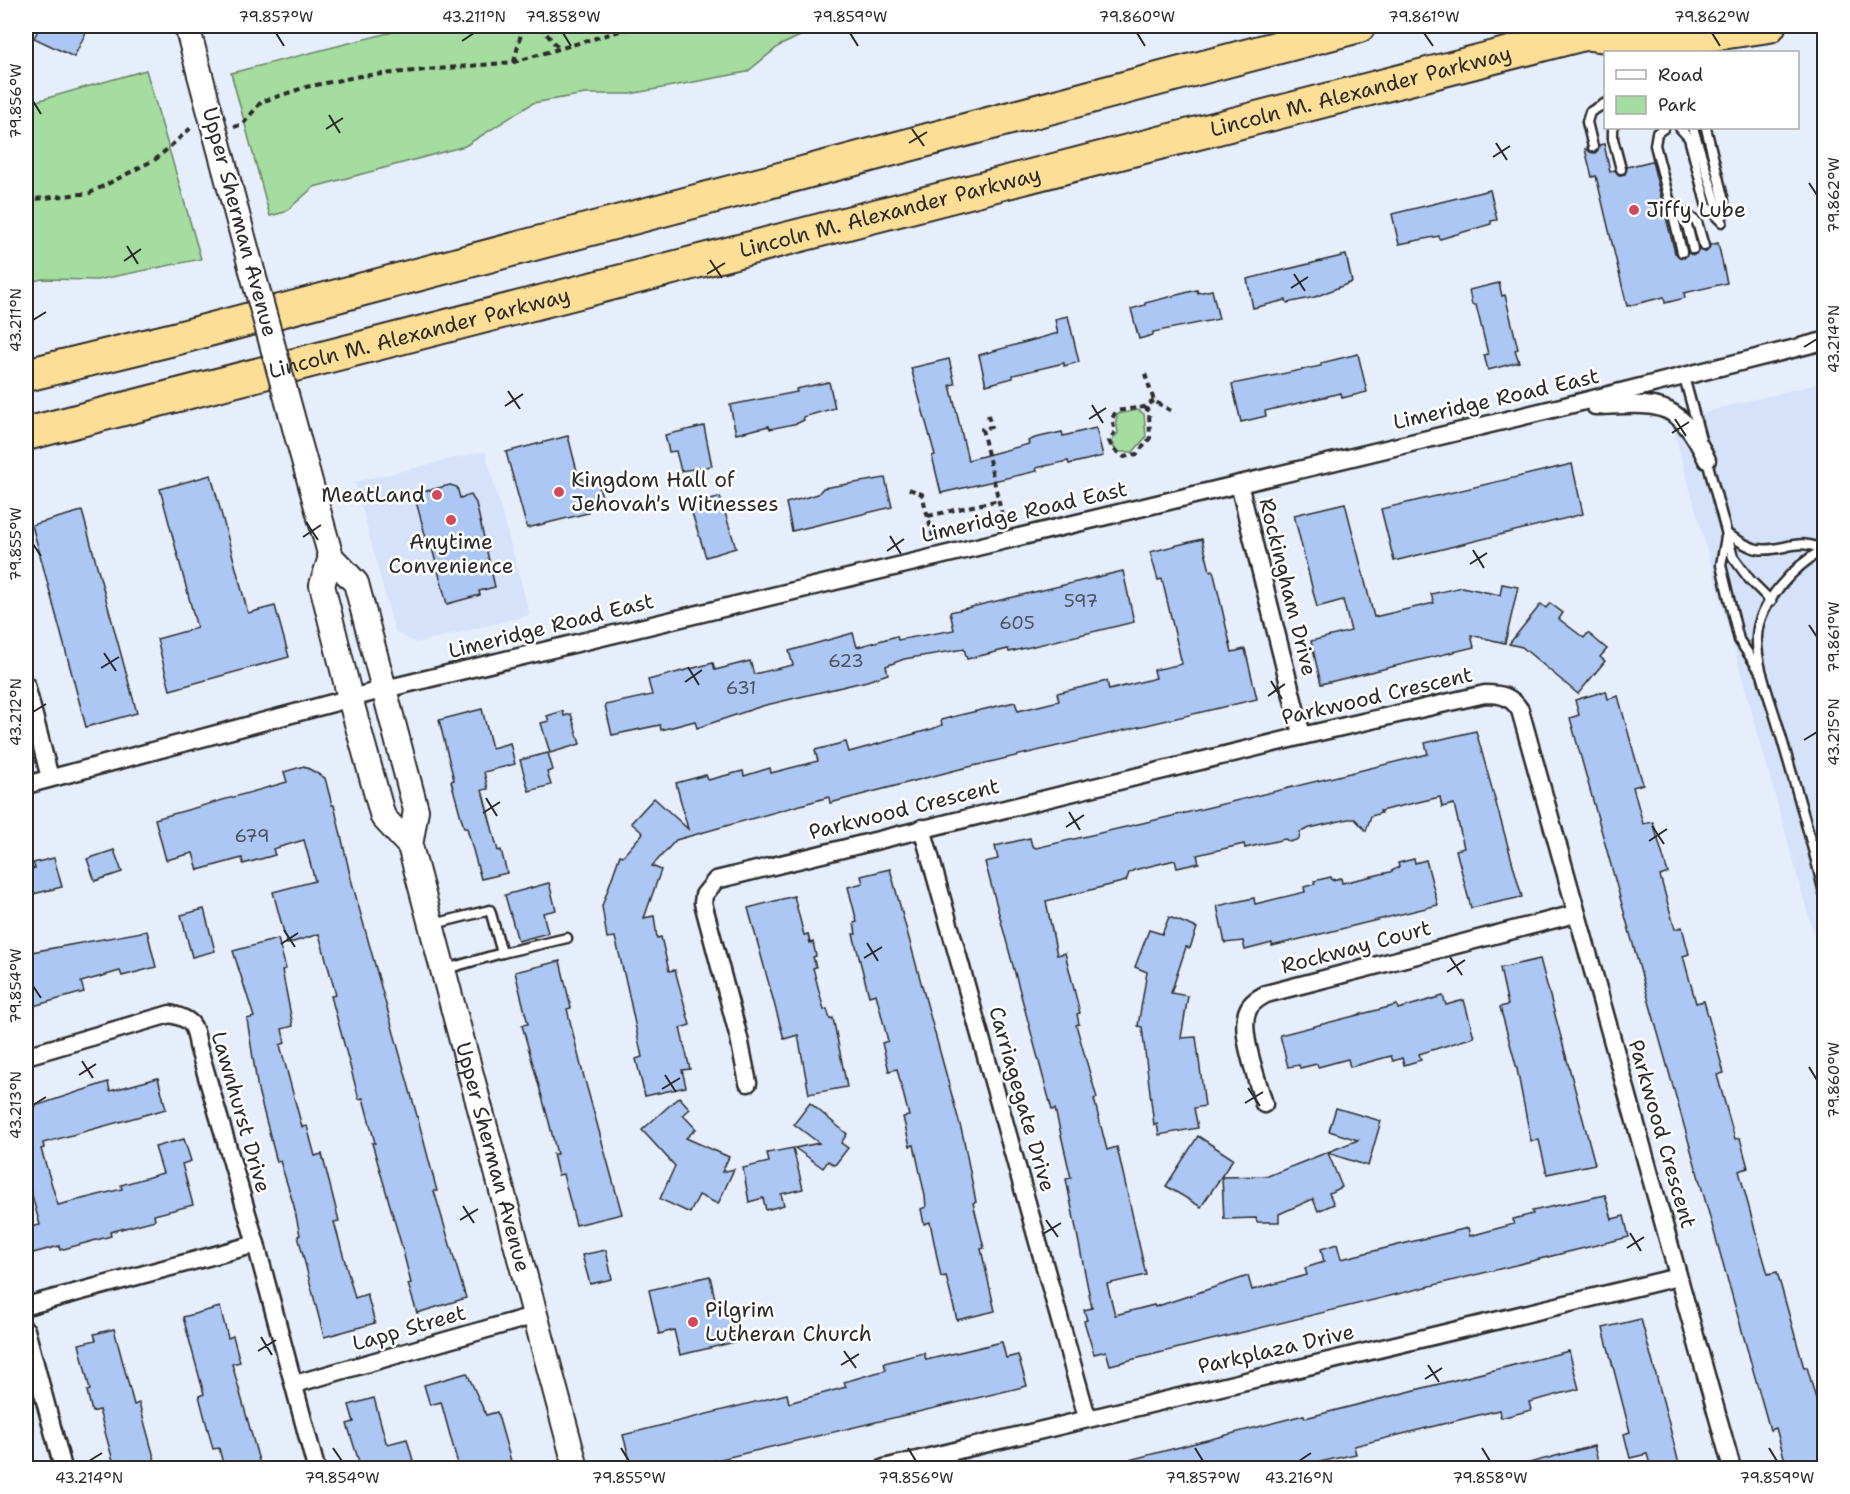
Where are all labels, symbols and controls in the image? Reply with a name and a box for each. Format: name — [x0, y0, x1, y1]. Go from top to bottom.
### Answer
text: 79.857°W — [239, 7, 313, 27]
text: 43.211°N — [442, 7, 506, 27]
text: 79.858°W — [525, 7, 601, 27]
text: 79.859°W — [813, 7, 887, 27]
text: 79.860°W — [1099, 7, 1175, 27]
text: 79.861°W — [1388, 7, 1460, 27]
text: 79.862°W — [1674, 7, 1750, 27]
street label: Lincoln M. Alexander Parkway — [1207, 39, 1514, 143]
legend — [1604, 51, 1799, 129]
text: 79.856°W — [6, 63, 26, 139]
text: Road — [1658, 63, 1703, 87]
text: Park — [1658, 93, 1697, 117]
street label: Upper Sherman Avenue — [196, 104, 284, 340]
text: 79.862°W — [1824, 157, 1844, 233]
street label: Lincoln M. Alexander Parkway — [736, 160, 1044, 264]
place label: Jiffy Lube — [1646, 196, 1746, 224]
marker: Jiffy Lube — [1627, 203, 1641, 217]
street label: Lincoln M. Alexander Parkway — [266, 281, 573, 385]
text: 43.211°N — [6, 288, 26, 352]
text: 43.214°N — [1824, 305, 1844, 373]
street label: Limeridge Road East — [1390, 362, 1602, 436]
place label: Kingdom Hall of Jehovah's Witnesses — [571, 466, 779, 518]
street label: Limeridge Road East — [918, 475, 1130, 549]
place label: MeatLand — [321, 481, 425, 509]
marker: Kingdom Hall of Jehovah's Witnesses — [552, 485, 566, 499]
marker: MeatLand — [430, 488, 444, 502]
street label: Rockingham Drive — [1252, 495, 1324, 679]
text: 79.855°W — [6, 507, 26, 581]
marker: Anytime Convenience — [444, 513, 458, 527]
place label: Anytime Convenience — [388, 528, 514, 580]
street label: Limeridge Road East — [445, 587, 657, 665]
house number: 597 — [1064, 589, 1098, 613]
text: 79.861°W — [1824, 601, 1844, 673]
house number: 605 — [999, 611, 1035, 635]
house number: 623 — [828, 649, 864, 673]
street label: Parkwood Crescent — [1279, 660, 1475, 732]
house number: 631 — [726, 676, 756, 700]
text: 43.212°N — [6, 678, 26, 746]
text: 43.215°N — [1824, 698, 1844, 766]
street label: Parkwood Crescent — [806, 772, 1002, 846]
house number: 679 — [234, 824, 270, 848]
street label: Rockway Court — [1278, 914, 1434, 980]
text: 79.854°W — [6, 948, 26, 1024]
street label: Carriagegate Drive — [982, 1003, 1062, 1195]
street label: Lawnhurst Drive — [205, 1028, 277, 1196]
street label: Parkwood Crescent — [1622, 1036, 1702, 1232]
street label: Upper Sherman Avenue — [449, 1039, 537, 1275]
text: 79.860°W — [1824, 1042, 1844, 1118]
text: 43.213°N — [6, 1071, 26, 1139]
place label: Pilgrim Lutheran Church — [705, 1296, 872, 1348]
street label: Lapp Street — [349, 1298, 469, 1358]
marker: Pilgrim Lutheran Church — [686, 1315, 700, 1329]
street label: Parkplaza Drive — [1195, 1317, 1357, 1381]
text: 43.214°N — [55, 1468, 123, 1488]
text: 79.854°W — [304, 1468, 380, 1488]
text: 79.855°W — [592, 1468, 666, 1488]
text: 79.856°W — [878, 1468, 954, 1488]
text: 79.857°W — [1166, 1468, 1240, 1488]
text: 43.216°N — [1265, 1468, 1333, 1488]
text: 79.858°W — [1452, 1468, 1528, 1488]
text: 79.859°W — [1740, 1468, 1814, 1488]

